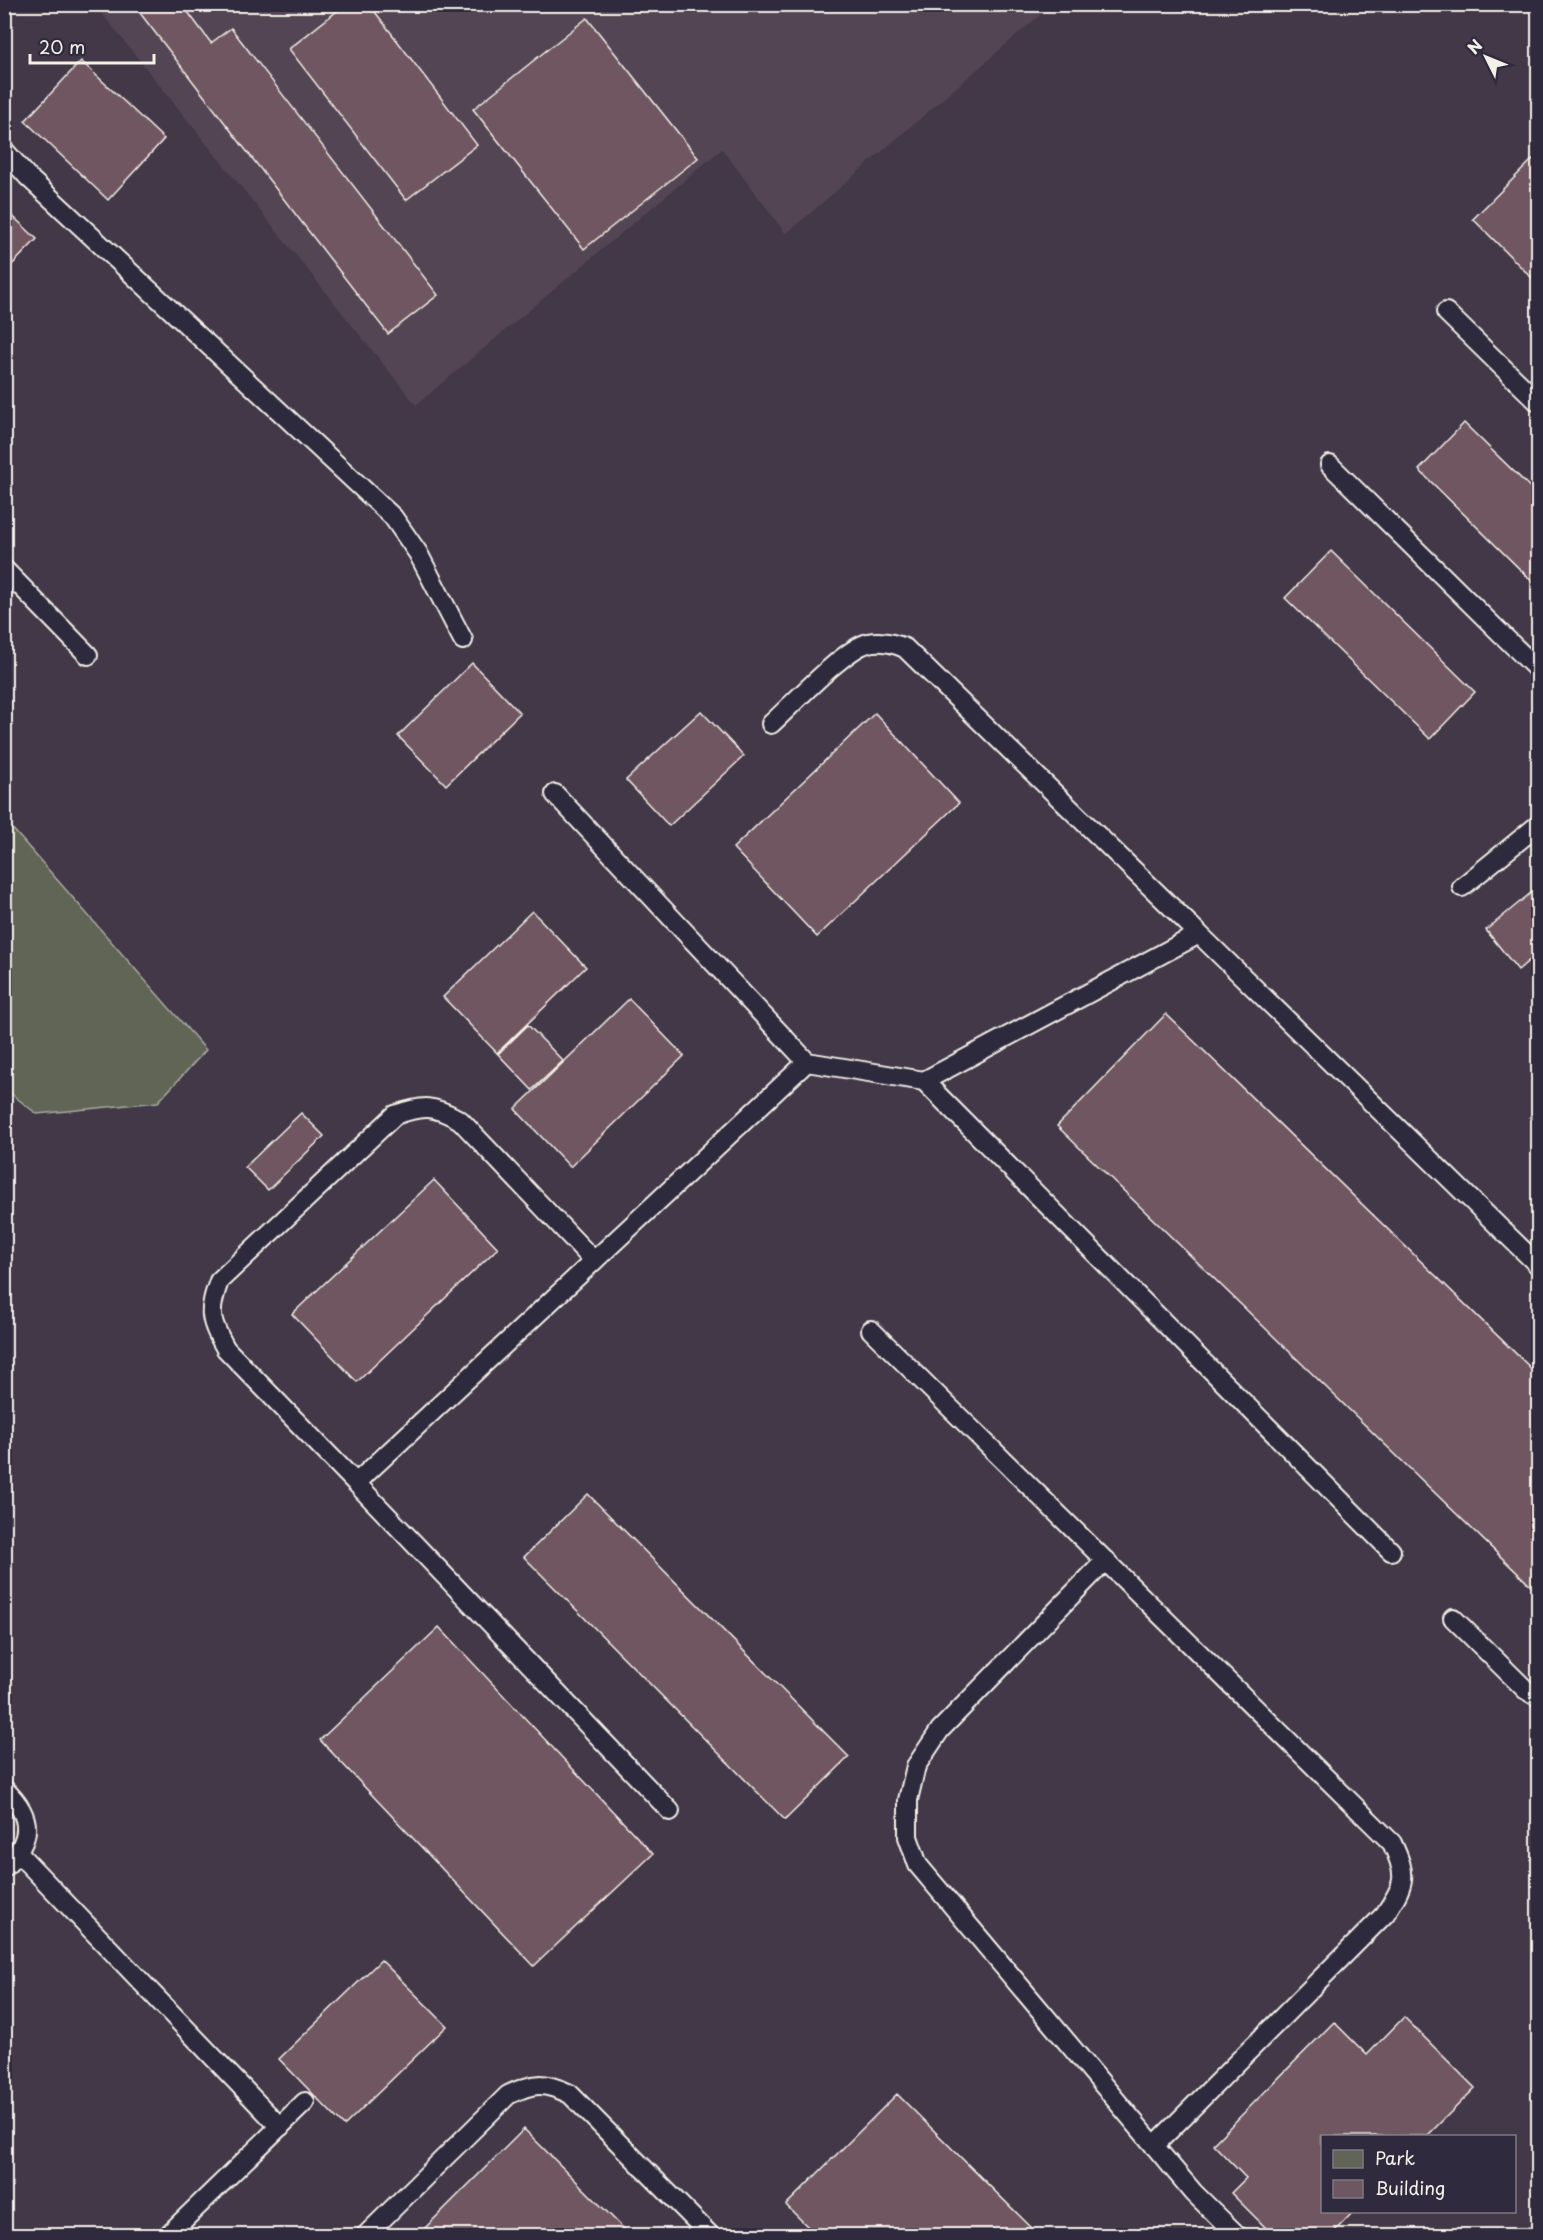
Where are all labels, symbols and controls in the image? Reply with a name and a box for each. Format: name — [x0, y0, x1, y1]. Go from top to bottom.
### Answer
scale bar — [30, 27, 154, 65]
north arrow — [1456, 27, 1516, 87]
text: 20 m — [39, 33, 85, 60]
text: N — [1461, 33, 1487, 59]
legend — [1321, 2135, 1516, 2213]
text: Park — [1375, 2144, 1415, 2171]
text: Building — [1375, 2174, 1445, 2201]

